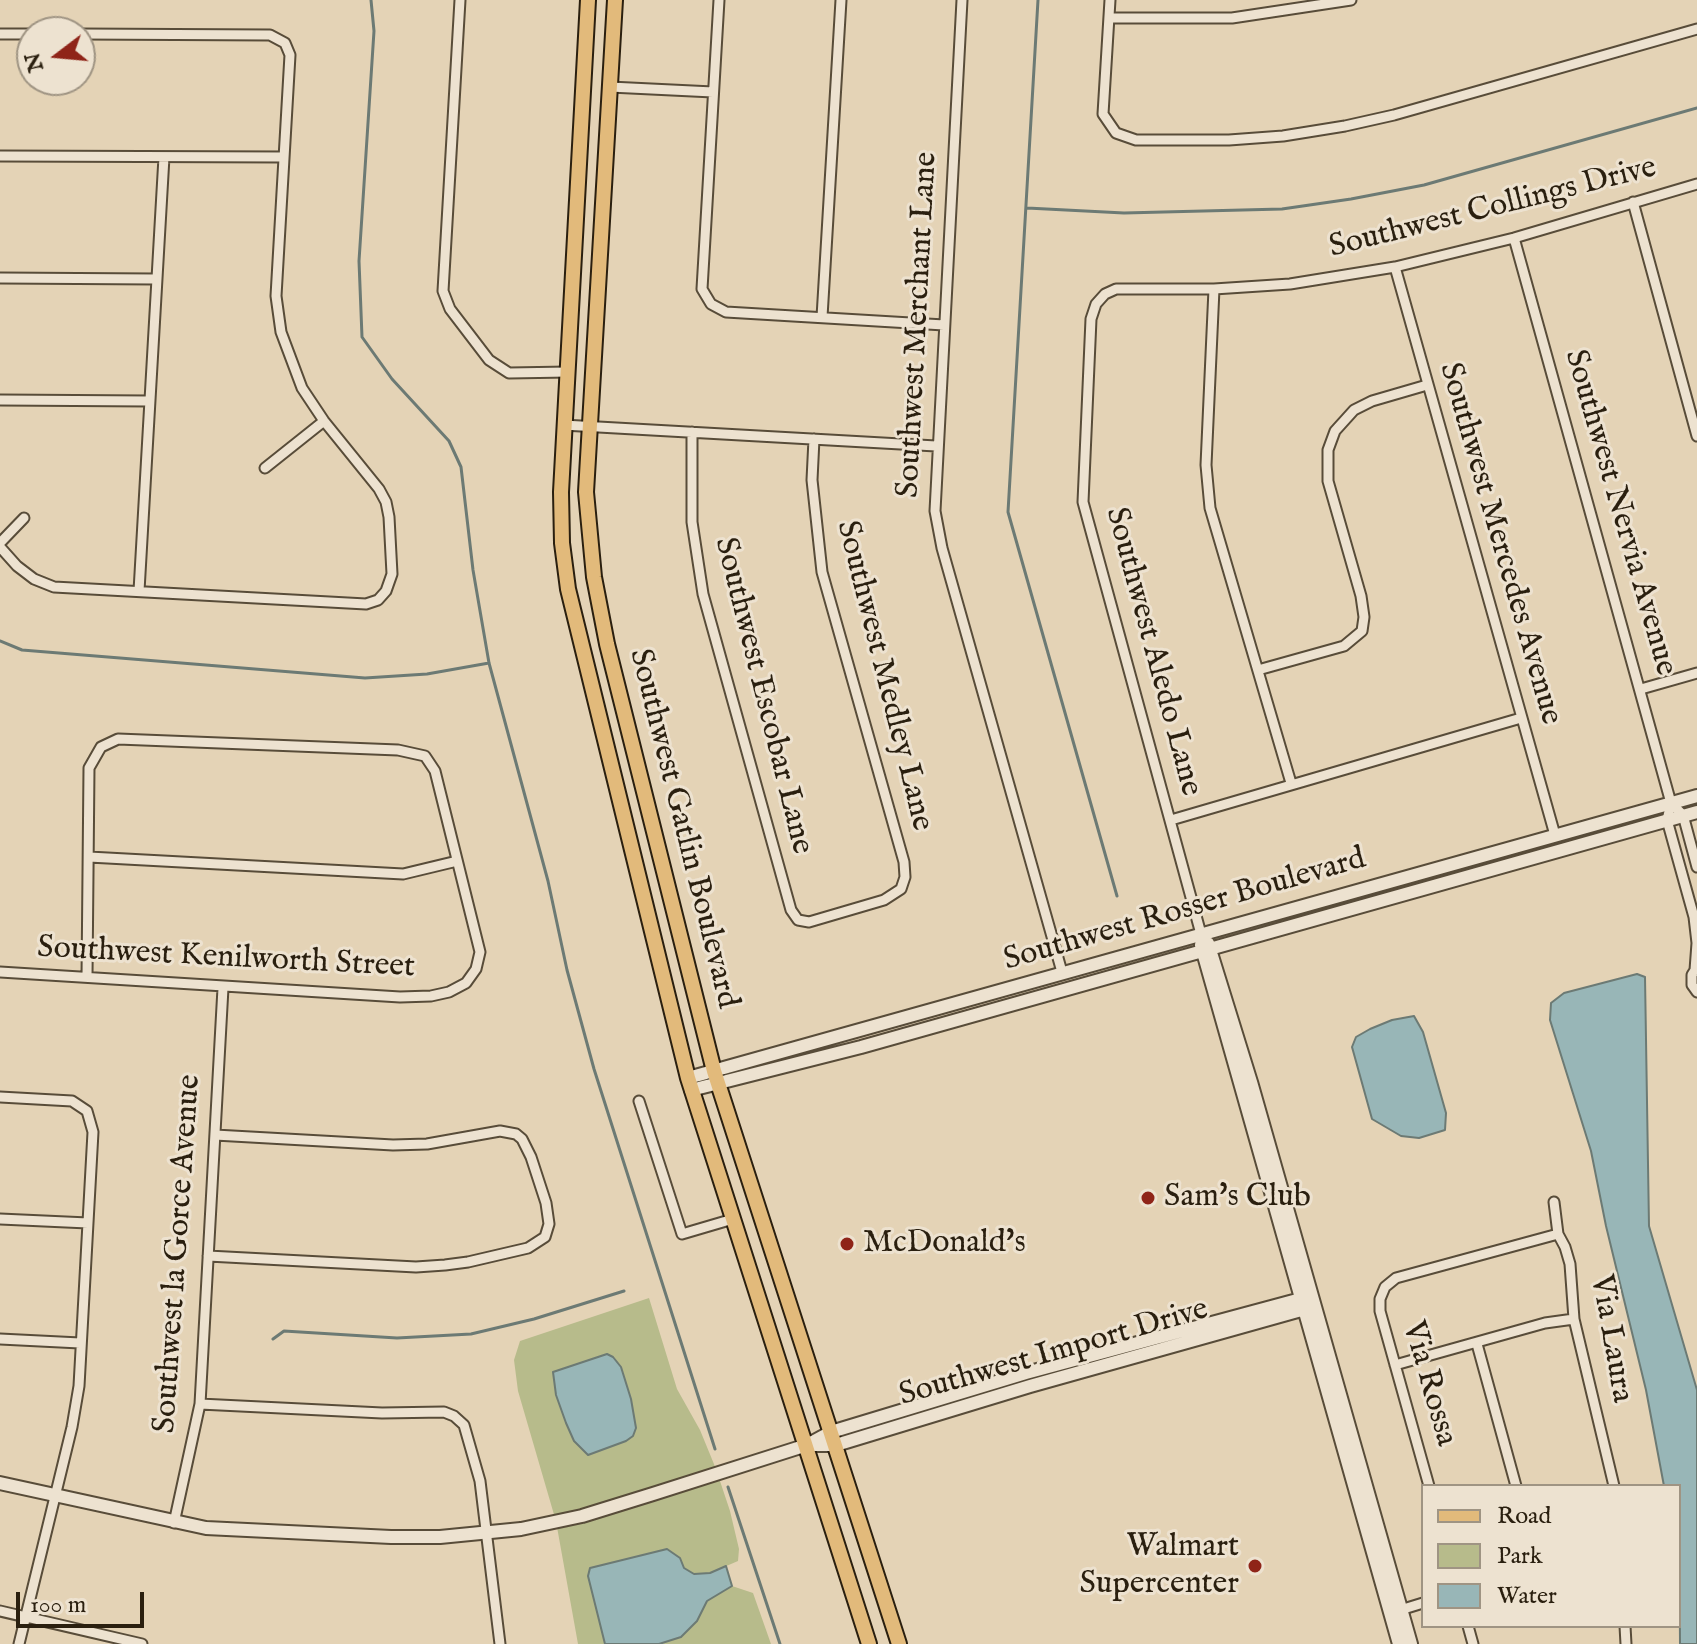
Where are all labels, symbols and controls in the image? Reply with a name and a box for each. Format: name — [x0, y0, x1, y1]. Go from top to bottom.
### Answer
north arrow — [16, 16, 96, 96]
text: N — [19, 49, 51, 75]
street label: Southwest Collings Drive — [1325, 150, 1661, 268]
street label: Southwest Merchant Lane — [891, 151, 947, 499]
street label: Southwest Nervia Avenue — [1554, 346, 1684, 680]
street label: Southwest Mercedes Avenue — [1429, 359, 1569, 729]
street label: Southwest Aledo Lane — [1095, 504, 1209, 800]
street label: Southwest Medley Lane — [826, 517, 940, 835]
street label: Southwest Escobar Lane — [704, 534, 820, 858]
street label: Southwest Gatlin Boulevard — [619, 645, 745, 1013]
street label: Southwest Rosser Boulevard — [1000, 841, 1370, 981]
street label: Southwest Kenilworth Street — [36, 930, 416, 988]
street label: Southwest la Gorce Avenue — [147, 1073, 211, 1435]
place label: Sam's Club — [1164, 1179, 1311, 1217]
marker: Sam's Club — [1139, 1189, 1157, 1207]
place label: McDonald's — [863, 1225, 1026, 1263]
marker: McDonald's — [838, 1235, 856, 1253]
street label: Via Laura — [1580, 1272, 1640, 1406]
street label: Southwest Import Drive — [895, 1291, 1213, 1417]
street label: Via Rossa — [1392, 1317, 1464, 1451]
legend — [1421, 1484, 1681, 1628]
text: Road — [1497, 1501, 1551, 1532]
place label: Walmart Supercenter — [1079, 1529, 1239, 1604]
text: Park — [1497, 1541, 1543, 1572]
marker: Walmart Supercenter — [1246, 1557, 1264, 1575]
scale bar — [20, 1576, 148, 1626]
text: Water — [1497, 1581, 1557, 1612]
text: 100 m — [30, 1590, 86, 1621]

